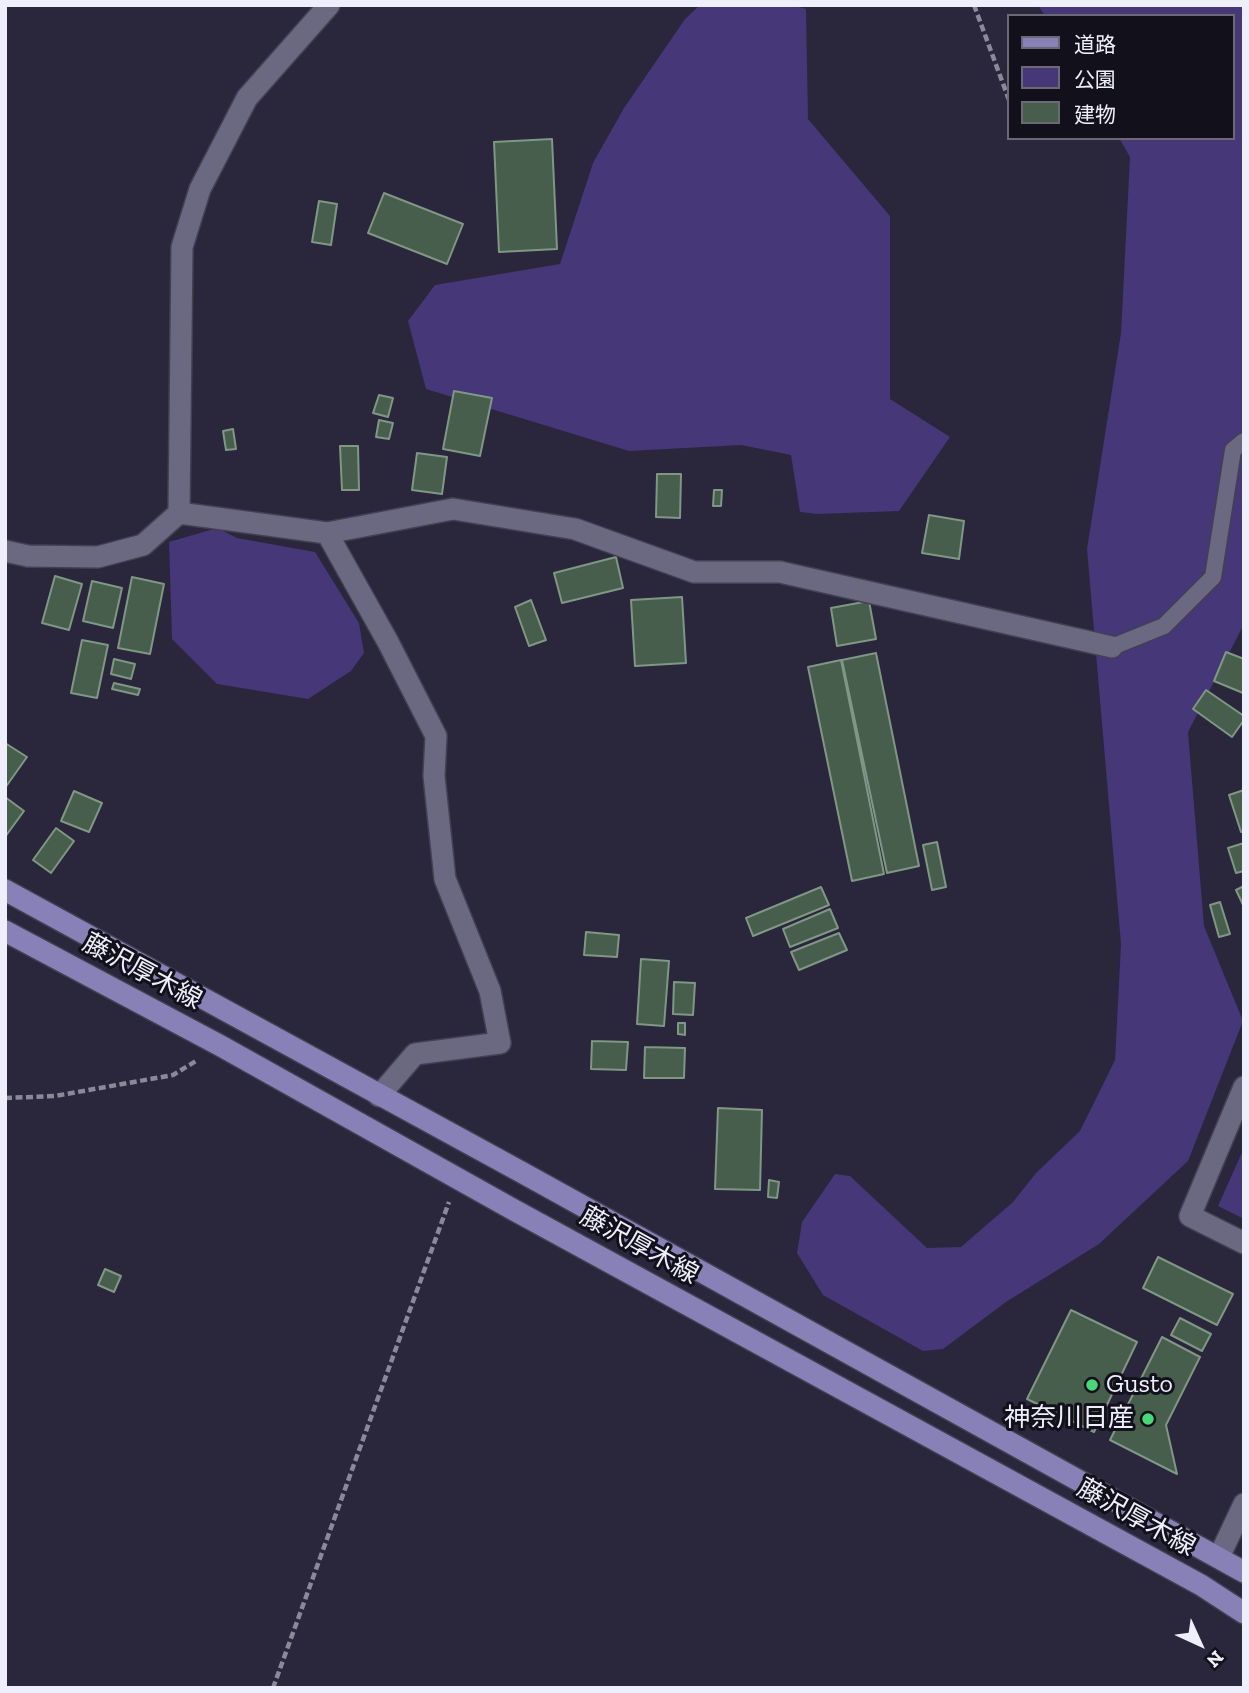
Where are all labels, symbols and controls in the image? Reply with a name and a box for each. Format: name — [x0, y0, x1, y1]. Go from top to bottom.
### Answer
legend — [1007, 14, 1235, 140]
text: 道路 — [1074, 32, 1116, 57]
text: 公園 — [1074, 67, 1116, 92]
text: 建物 — [1074, 102, 1116, 127]
street label: 藤沢厚木線 — [77, 928, 207, 1016]
street label: 藤沢厚木線 — [575, 1201, 703, 1291]
place label: Gusto — [1106, 1369, 1173, 1401]
marker: Gusto — [1084, 1377, 1100, 1393]
place label: 神奈川日産 — [1004, 1403, 1134, 1435]
marker: 神奈川日産 — [1140, 1411, 1156, 1427]
street label: 藤沢厚木線 — [1072, 1473, 1200, 1563]
north arrow — [1165, 1609, 1235, 1679]
text: N — [1202, 1646, 1228, 1672]

